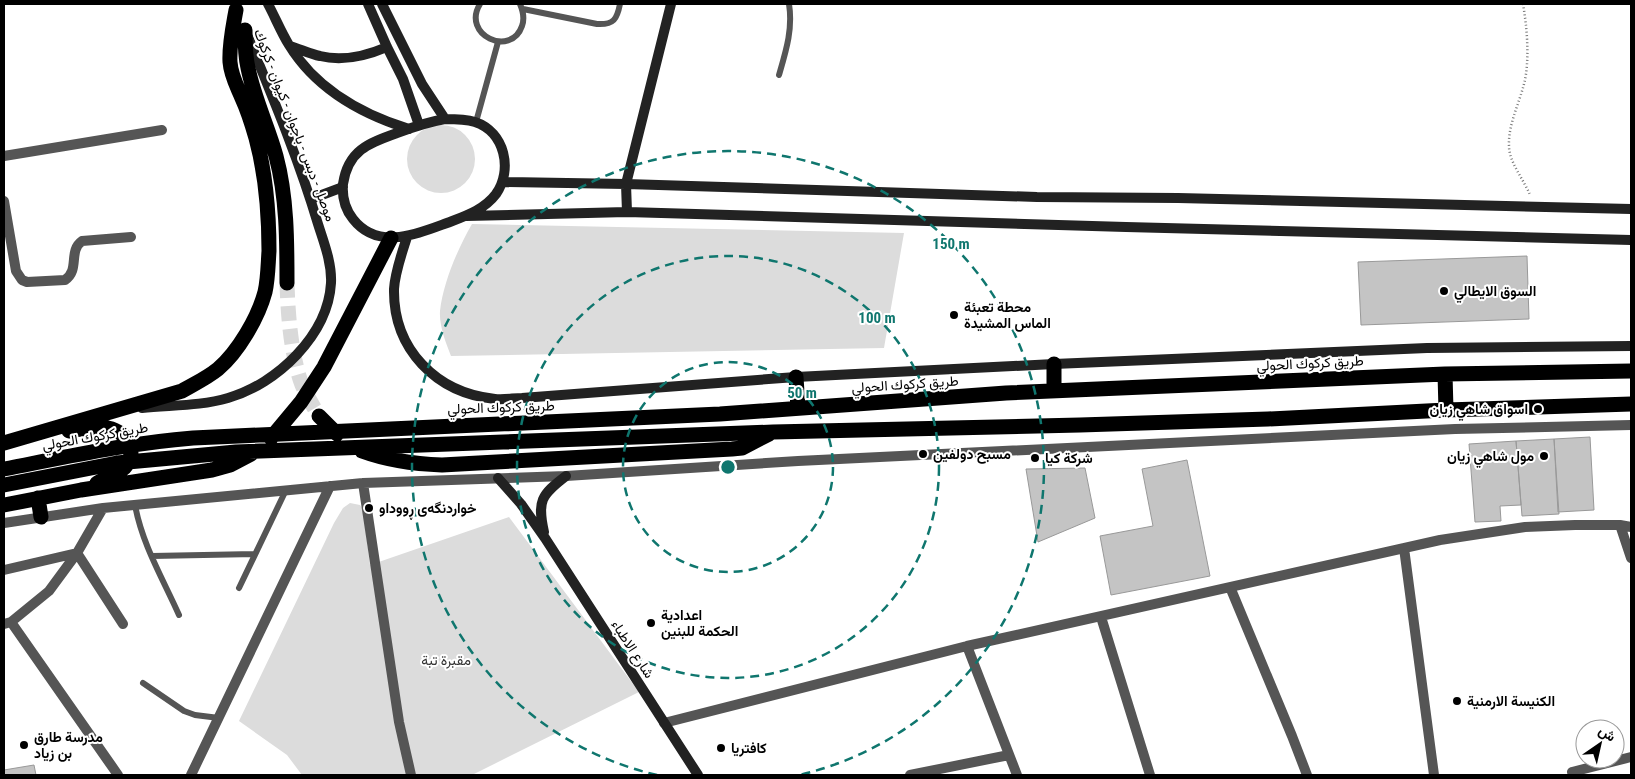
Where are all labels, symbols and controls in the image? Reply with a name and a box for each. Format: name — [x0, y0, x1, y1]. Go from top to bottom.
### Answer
street label: موصل - دبس - باجوان - كيوان - كركوك — [250, 27, 339, 224]
text: 150 m — [932, 235, 970, 253]
place label: السوق الايطالي — [1454, 283, 1536, 303]
marker: السوق الايطالي — [1438, 285, 1450, 297]
place label: محطة تعبئة الماس المشيدة — [964, 299, 1051, 332]
text: 100 m — [858, 309, 896, 327]
marker: محطة تعبئة الماس المشيدة — [948, 309, 960, 321]
street label: طريق كركوك الحولي — [1256, 352, 1364, 378]
street label: طريق كركوك الحولي — [851, 372, 959, 400]
text: 50 m — [787, 384, 817, 402]
street label: طريق كركوك الحولي — [447, 397, 555, 421]
place label: اسواق شاهي زيان — [1430, 401, 1528, 421]
marker: اسواق شاهي زيان — [1532, 403, 1544, 415]
street label: طريق كركوك الحولي — [41, 419, 150, 457]
place label: مسبح دولفين — [933, 446, 1011, 464]
marker: مسبح دولفين — [917, 448, 929, 460]
place label: مول شاهي زيان — [1447, 448, 1534, 468]
place label: شركة كيا — [1045, 450, 1093, 467]
marker: مول شاهي زيان — [1538, 450, 1550, 462]
marker: شركة كيا — [1029, 452, 1041, 464]
centre of rings — [719, 458, 737, 476]
place label: خواردنگەی ڕووداو — [379, 500, 477, 520]
marker: خواردنگەی ڕووداو — [363, 502, 375, 514]
place label: اعدادية الحكمة للبنين — [661, 607, 738, 640]
street label: شارع الاطباء — [606, 617, 658, 683]
marker: اعدادية الحكمة للبنين — [645, 617, 657, 629]
park label: مقبرة تبة — [421, 652, 471, 669]
place label: الكنيسة الارمنية — [1467, 693, 1555, 710]
marker: الكنيسة الارمنية — [1451, 695, 1463, 707]
north arrow — [1575, 719, 1625, 769]
text: ش — [1595, 722, 1619, 745]
place label: مدرسة طارق بن زياد — [34, 729, 103, 762]
marker: مدرسة طارق بن زياد — [18, 739, 30, 751]
place label: کافتریا — [731, 740, 767, 757]
marker: کافتریا — [715, 742, 727, 754]

